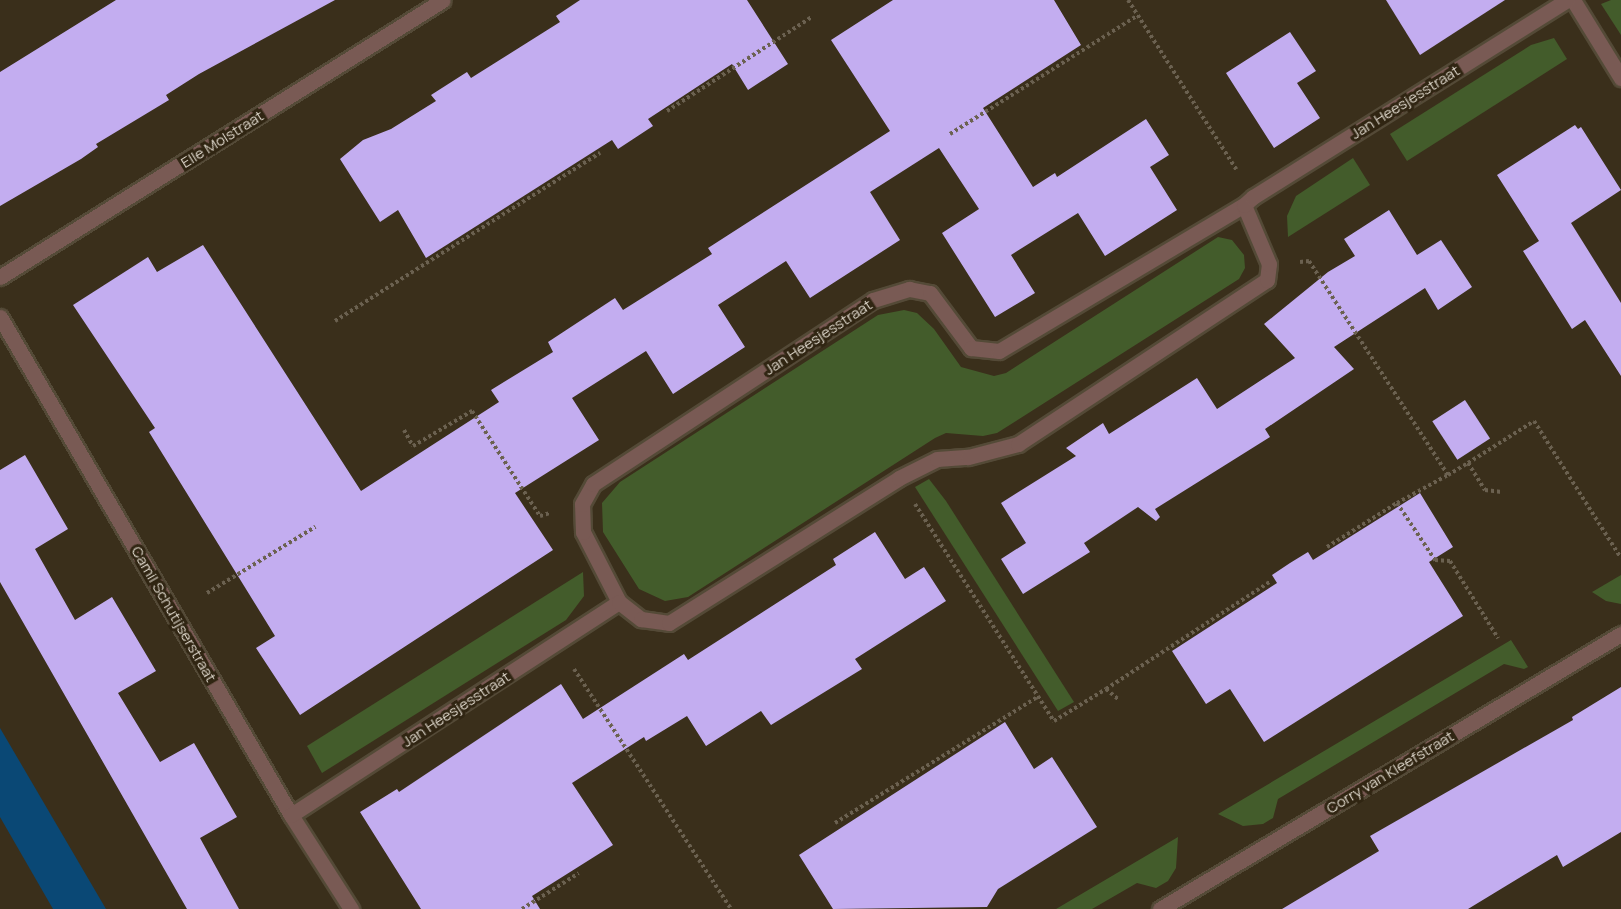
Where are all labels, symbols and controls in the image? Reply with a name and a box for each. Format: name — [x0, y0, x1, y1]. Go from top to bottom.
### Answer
street label: Jan Heesjesstraat — [1347, 61, 1463, 143]
street label: Elle Molstraat — [177, 106, 267, 172]
street label: Jan Heesjesstraat — [761, 295, 875, 379]
street label: Camil Schutijserstraat — [128, 543, 220, 685]
street label: Jan Heesjesstraat — [399, 667, 513, 751]
street label: Corry van Kleefstraat — [1323, 727, 1457, 817]

